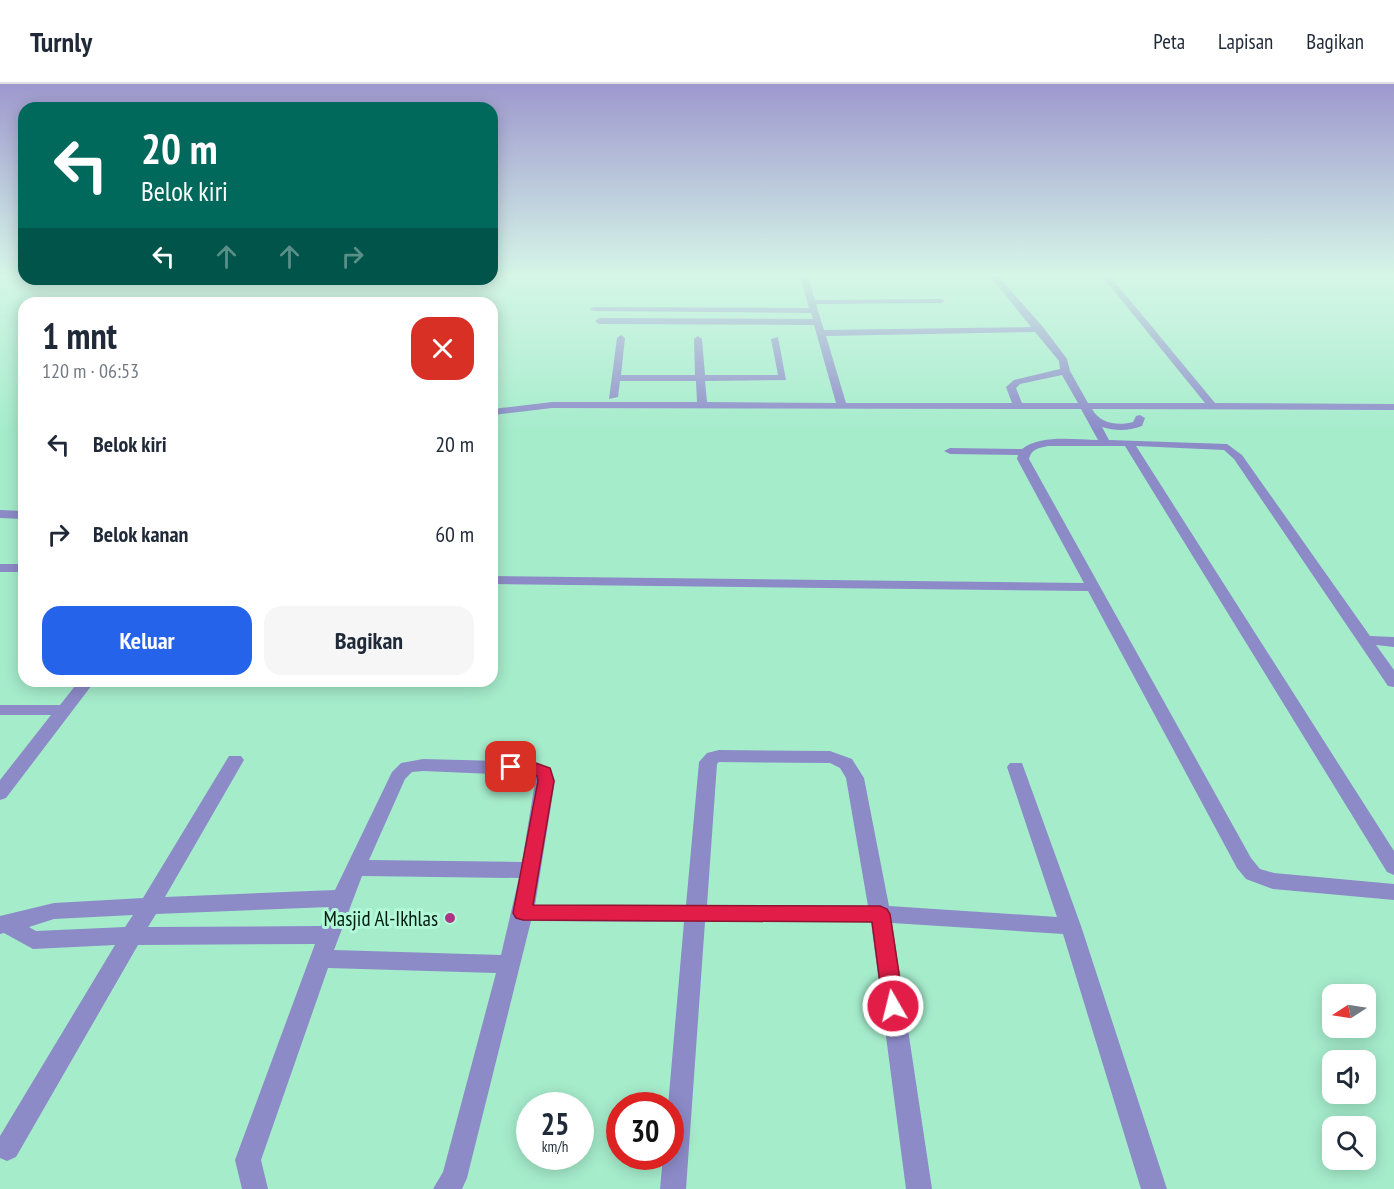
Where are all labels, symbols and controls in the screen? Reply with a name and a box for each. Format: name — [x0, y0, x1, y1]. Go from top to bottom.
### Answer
text: Turnly — [30, 23, 92, 60]
text: Peta — [1153, 28, 1185, 55]
text: Lapisan — [1218, 28, 1273, 55]
text: Bagikan — [1306, 28, 1364, 55]
text: 20 m — [141, 121, 218, 176]
icon: left — [42, 126, 120, 204]
text: Belok kiri — [141, 174, 228, 208]
icon: left — [147, 240, 180, 273]
icon: ahead — [210, 240, 243, 273]
icon: ahead — [273, 240, 306, 273]
icon: right — [336, 240, 369, 273]
text: 1 mnt — [42, 312, 117, 359]
button: close — [411, 317, 474, 380]
text: 120 m · 06:53 — [42, 358, 139, 384]
icon: left — [42, 428, 75, 461]
text: Belok kiri — [93, 430, 167, 458]
text: 20 m — [435, 430, 474, 458]
icon: right — [42, 518, 75, 551]
text: Belok kanan — [93, 520, 188, 548]
text: 60 m — [435, 520, 474, 548]
button: Keluar — [42, 606, 252, 675]
button: Bagikan — [264, 606, 474, 675]
pin — [485, 741, 536, 792]
icon: arrive — [494, 750, 527, 783]
place label: Masjid Al-Ikhlas — [323, 905, 438, 932]
marker: Masjid Al-Ikhlas — [443, 911, 457, 925]
position arrow — [861, 974, 925, 1038]
north arrow — [1322, 984, 1376, 1038]
map controls — [1322, 984, 1376, 1170]
button: sound — [1322, 1050, 1376, 1104]
speed limit sign: 30 — [606, 1092, 684, 1170]
text: 25 — [541, 1104, 569, 1143]
button: search — [1322, 1116, 1376, 1170]
text: km/h — [542, 1137, 568, 1156]

